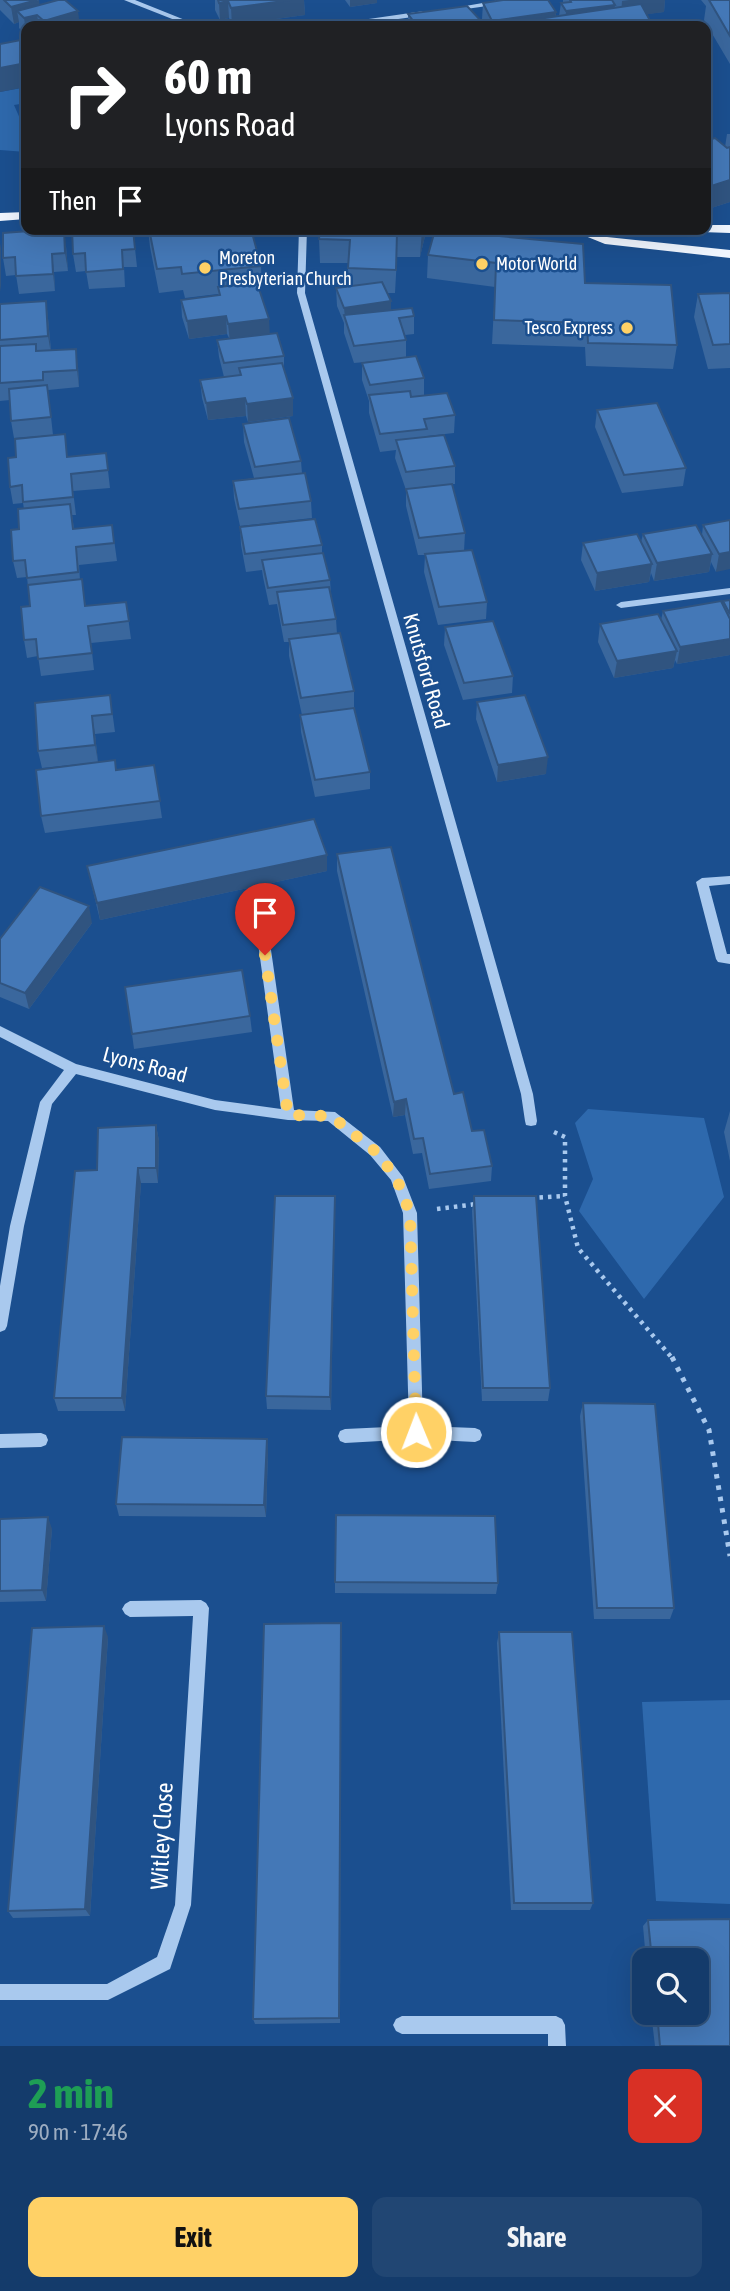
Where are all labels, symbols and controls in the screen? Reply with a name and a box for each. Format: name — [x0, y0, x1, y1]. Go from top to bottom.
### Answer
text: 60 m — [164, 48, 252, 104]
icon: right — [49, 49, 140, 140]
text: Lyons Road — [164, 106, 296, 143]
icon: arrive — [111, 182, 149, 220]
text: Then — [49, 186, 97, 216]
place label: Moreton Presbyterian Church — [219, 247, 352, 289]
place label: Motor World — [496, 253, 577, 274]
marker: Motor World — [474, 256, 490, 272]
marker: Moreton Presbyterian Church — [197, 260, 213, 276]
place label: Tesco Express — [524, 317, 613, 338]
marker: Tesco Express — [619, 320, 635, 336]
street label: Knutsford Road — [399, 610, 455, 731]
pin — [235, 883, 295, 955]
icon: arrive — [246, 894, 284, 932]
street label: Lyons Road — [100, 1041, 190, 1087]
position arrow — [379, 1395, 453, 1469]
street label: Witley Close — [145, 1782, 178, 1890]
map controls — [632, 1948, 709, 2025]
button: search — [632, 1948, 709, 2025]
text: 2 min — [28, 2069, 114, 2117]
button: close — [628, 2069, 702, 2143]
text: 90 m · 17:46 — [28, 2119, 128, 2145]
button: Exit — [28, 2197, 358, 2277]
button: Share — [372, 2197, 702, 2277]

